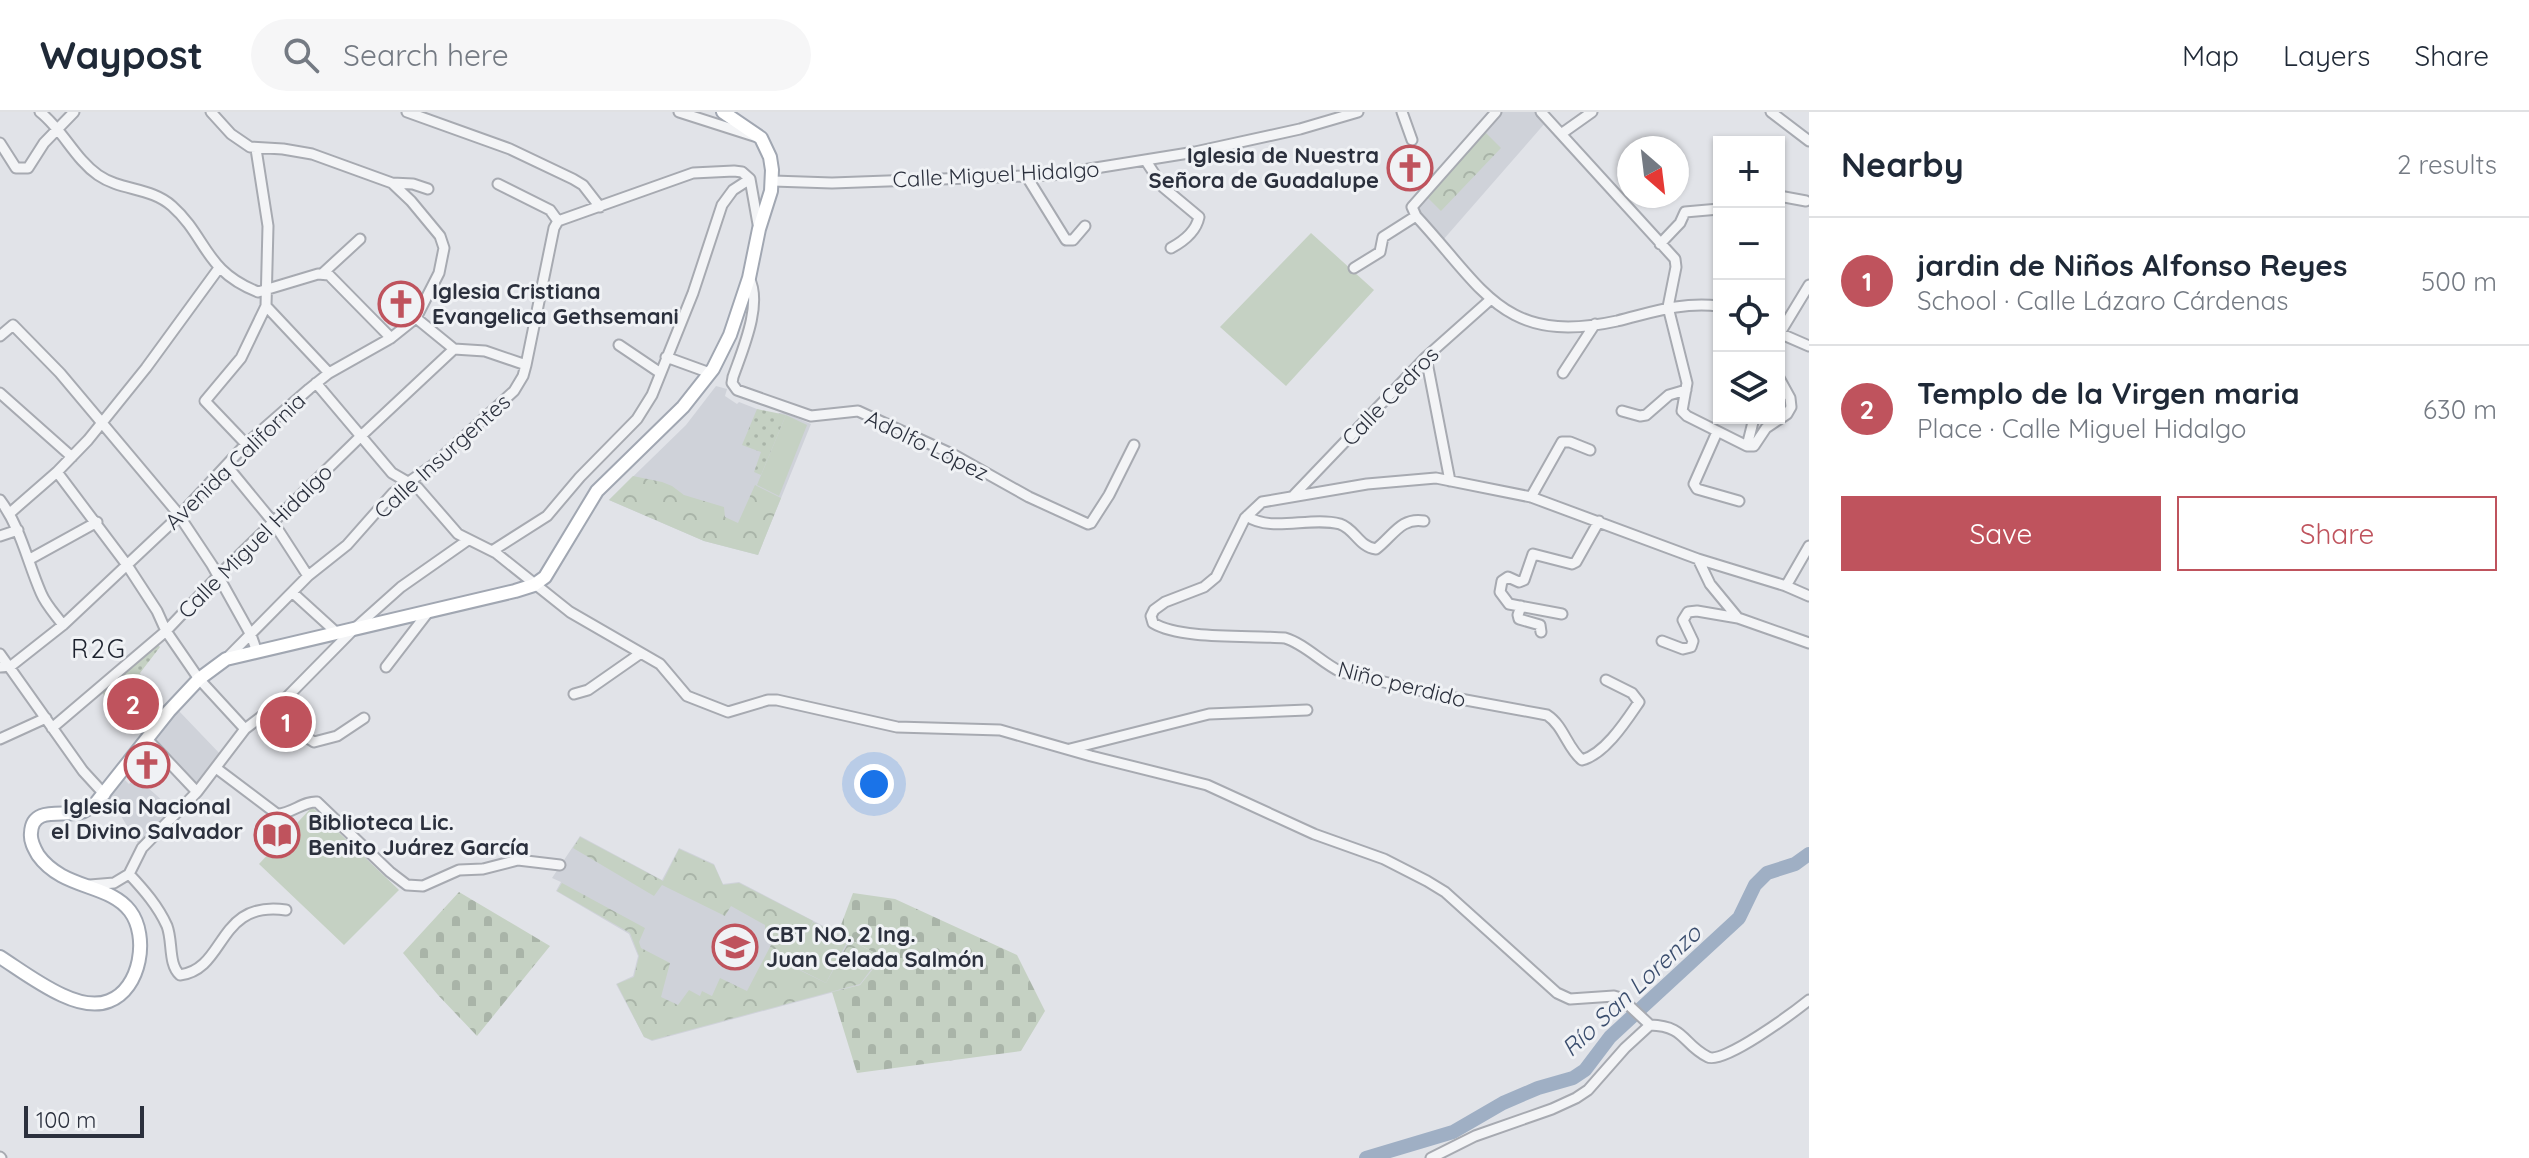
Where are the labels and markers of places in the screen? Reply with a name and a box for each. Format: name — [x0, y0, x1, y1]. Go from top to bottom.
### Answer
place label: Iglesia de Nuestra Señora de Guadalupe — [1149, 141, 1379, 194]
church icon: Iglesia de Nuestra Señora de Guadalupe — [1386, 144, 1434, 192]
place label: Iglesia Cristiana Evangelica Gethsemani — [432, 277, 679, 330]
church icon: Iglesia Cristiana Evangelica Gethsemani — [377, 280, 425, 328]
pin: 2 — [107, 674, 159, 734]
pin: 1 — [260, 692, 312, 752]
church icon: Iglesia Nacional el Divino Salvador — [123, 741, 171, 789]
place label: Iglesia Nacional el Divino Salvador — [51, 792, 244, 845]
place label: Biblioteca Lic. Benito Juárez García — [308, 808, 529, 861]
library icon: Biblioteca Lic. Benito Juárez García — [253, 811, 301, 859]
place label: CBT NO. 2 Ing. Juan Celada Salmón — [766, 920, 984, 973]
school or university icon: CBT NO. 2 Ing. Juan Celada Salmón — [711, 923, 759, 971]

